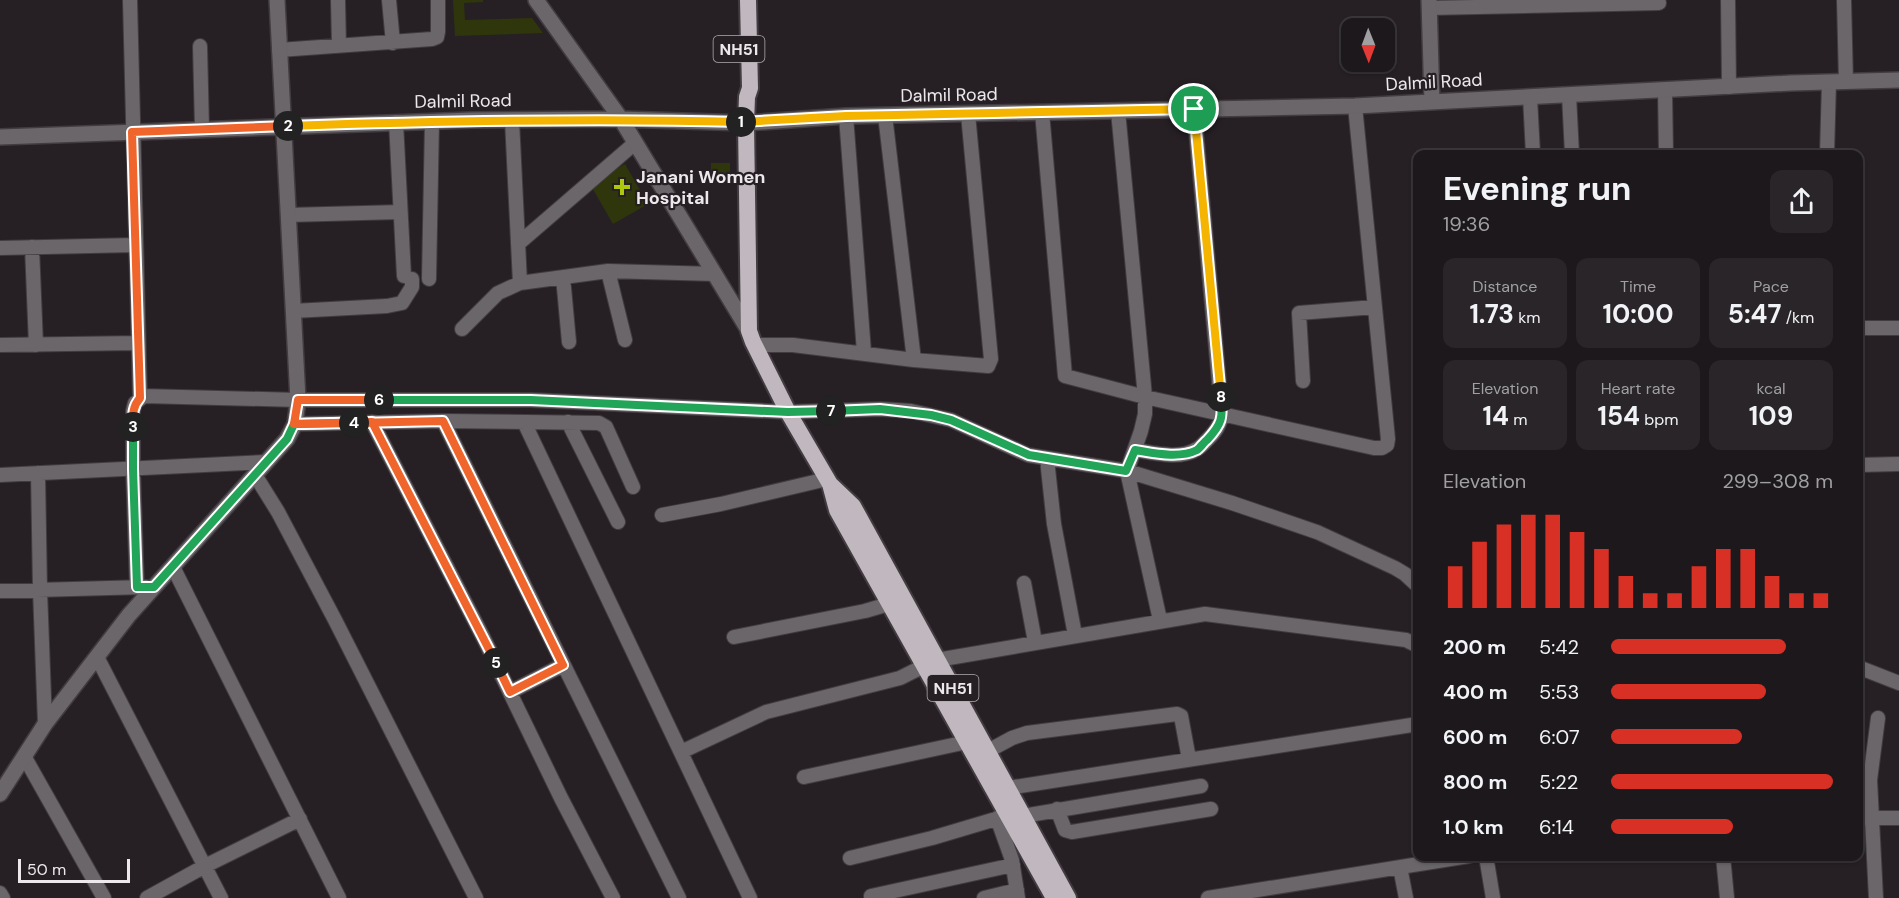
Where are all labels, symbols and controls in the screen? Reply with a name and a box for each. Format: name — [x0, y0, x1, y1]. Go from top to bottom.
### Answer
north arrow — [1341, 18, 1395, 72]
map controls — [1341, 18, 1395, 72]
road number: NH51 — [714, 36, 764, 62]
street label: Dalmil Road — [1385, 67, 1483, 97]
street label: Dalmil Road — [900, 82, 998, 108]
pin — [1168, 83, 1219, 134]
street label: Dalmil Road — [414, 88, 512, 114]
icon: arrive — [1177, 92, 1210, 125]
pin: 1 — [726, 107, 756, 137]
pin: 2 — [273, 111, 303, 141]
text: 1 — [738, 111, 744, 132]
text: 2 — [283, 115, 293, 136]
place label: Janani Women Hospital — [636, 165, 765, 210]
text: Evening run — [1443, 167, 1631, 210]
button: share — [1770, 170, 1833, 233]
marker: Janani Women Hospital — [613, 178, 631, 196]
text: 19:36 — [1443, 211, 1490, 237]
text: Distance — [1473, 276, 1537, 297]
text: Time — [1620, 276, 1656, 297]
text: Pace — [1753, 276, 1789, 297]
text: 1.73 — [1469, 297, 1514, 331]
text: 10:00 — [1603, 297, 1673, 331]
text: 5:47 — [1728, 297, 1781, 331]
text: km — [1514, 307, 1541, 328]
text: /km — [1781, 307, 1814, 328]
text: Elevation — [1472, 378, 1538, 399]
text: Heart rate — [1601, 378, 1675, 399]
text: kcal — [1757, 378, 1785, 399]
pin: 8 — [1206, 382, 1236, 412]
pin: 6 — [364, 385, 394, 415]
text: 8 — [1216, 386, 1226, 407]
text: 6 — [374, 389, 384, 410]
pin: 7 — [816, 396, 846, 426]
text: 14 — [1483, 399, 1509, 433]
text: 154 — [1597, 399, 1640, 433]
text: 109 — [1749, 399, 1793, 433]
text: 7 — [827, 400, 835, 421]
pin: 4 — [339, 408, 369, 438]
text: m — [1509, 409, 1527, 430]
text: bpm — [1640, 409, 1679, 430]
pin: 3 — [118, 412, 148, 442]
text: 4 — [349, 412, 359, 433]
text: 3 — [128, 416, 138, 437]
text: Elevation — [1443, 468, 1526, 494]
text: 299–308 m — [1722, 468, 1833, 494]
text: 200 m — [1443, 634, 1506, 660]
text: 5:42 — [1539, 634, 1579, 660]
pin: 5 — [481, 648, 511, 678]
text: 5 — [491, 652, 501, 673]
road number: NH51 — [928, 675, 978, 701]
text: 400 m — [1443, 679, 1508, 705]
text: 5:53 — [1539, 679, 1579, 705]
text: 600 m — [1443, 724, 1507, 750]
text: 6:07 — [1539, 724, 1580, 750]
text: 800 m — [1443, 769, 1507, 795]
text: 5:22 — [1539, 769, 1578, 795]
text: 1.0 km — [1443, 814, 1504, 840]
text: 6:14 — [1539, 814, 1574, 840]
scale bar — [18, 856, 130, 884]
text: 50 m — [27, 859, 66, 880]

